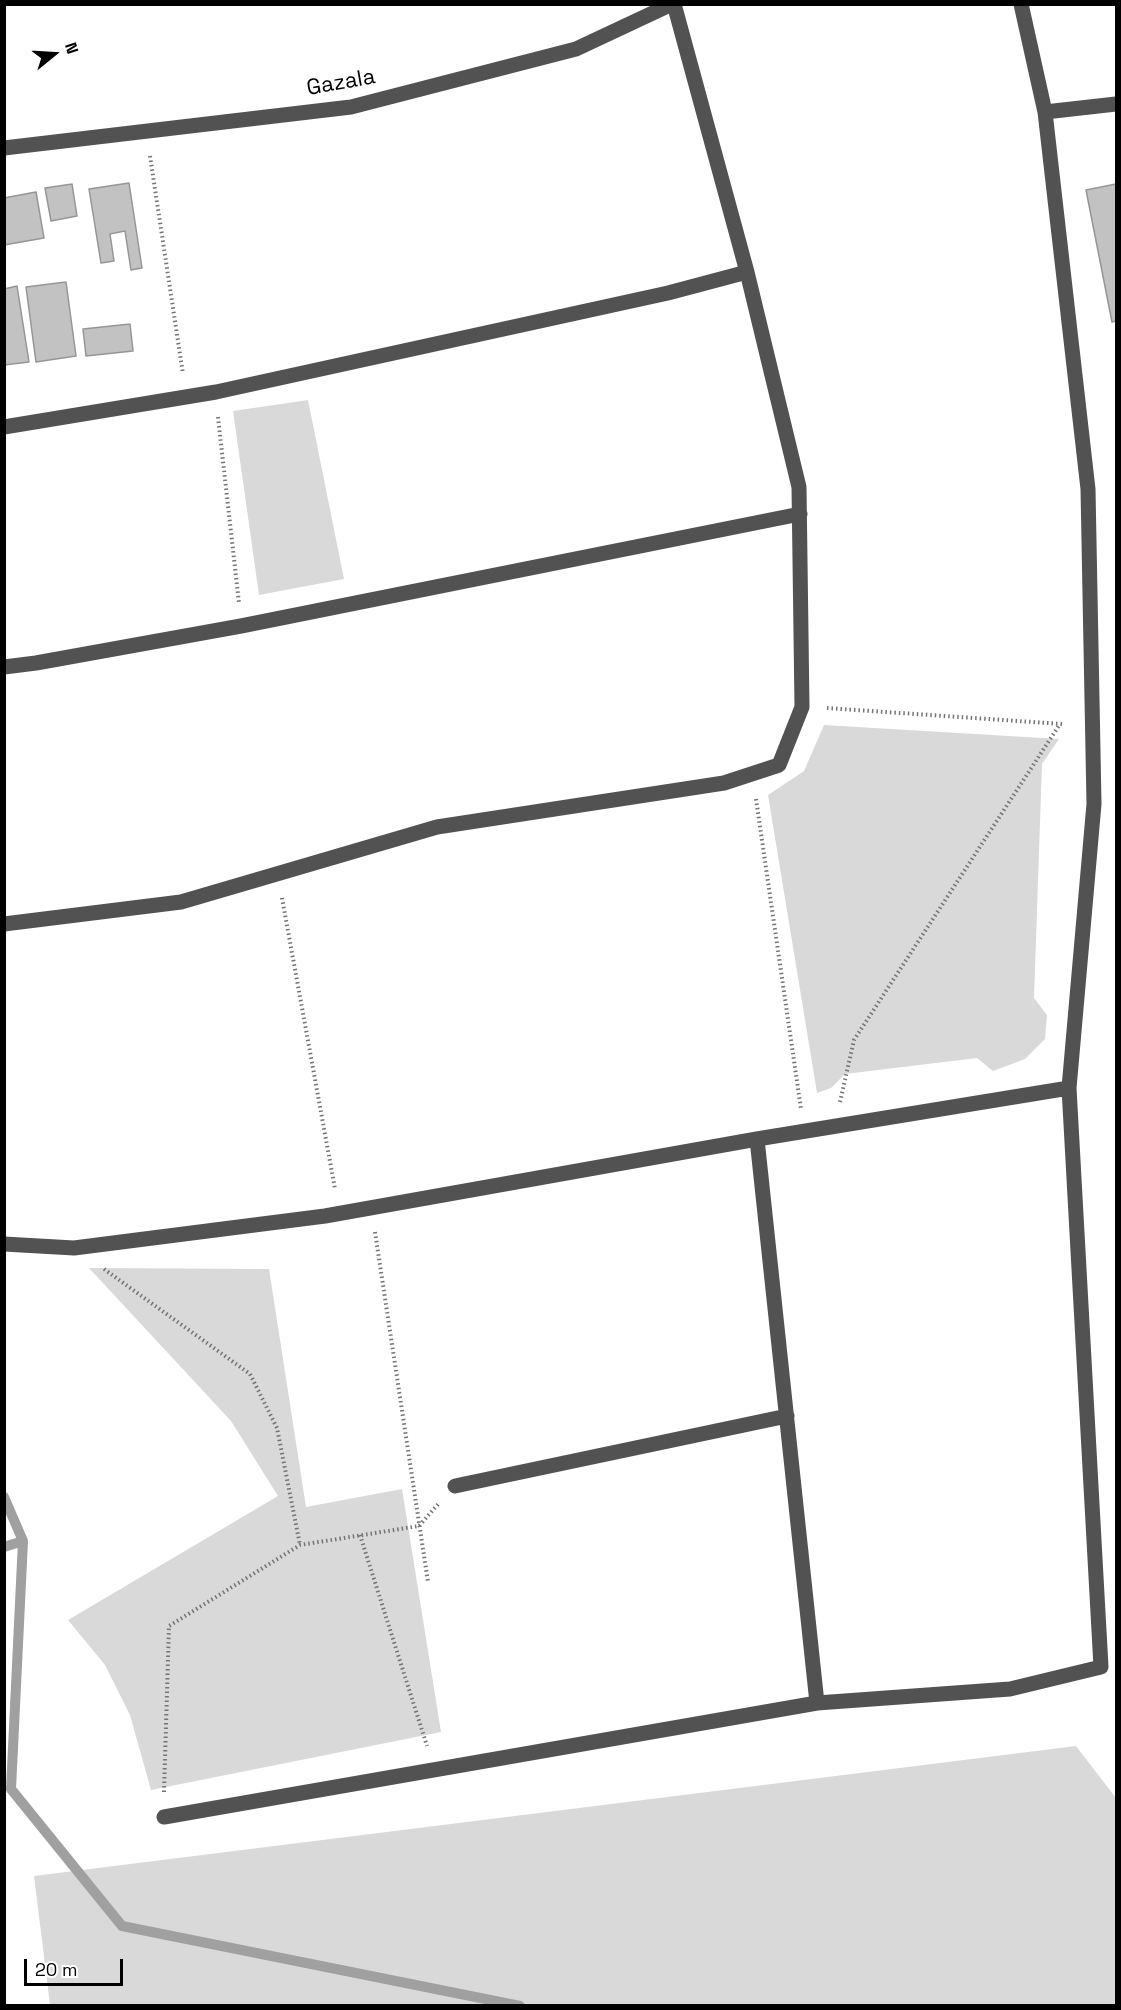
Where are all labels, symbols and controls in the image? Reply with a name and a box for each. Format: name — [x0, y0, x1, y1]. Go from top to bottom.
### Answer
north arrow — [24, 24, 84, 84]
text: N — [60, 40, 83, 57]
street label: Gazala — [305, 64, 377, 102]
scale bar — [27, 1947, 126, 1985]
text: 20 m — [35, 1958, 78, 1981]

